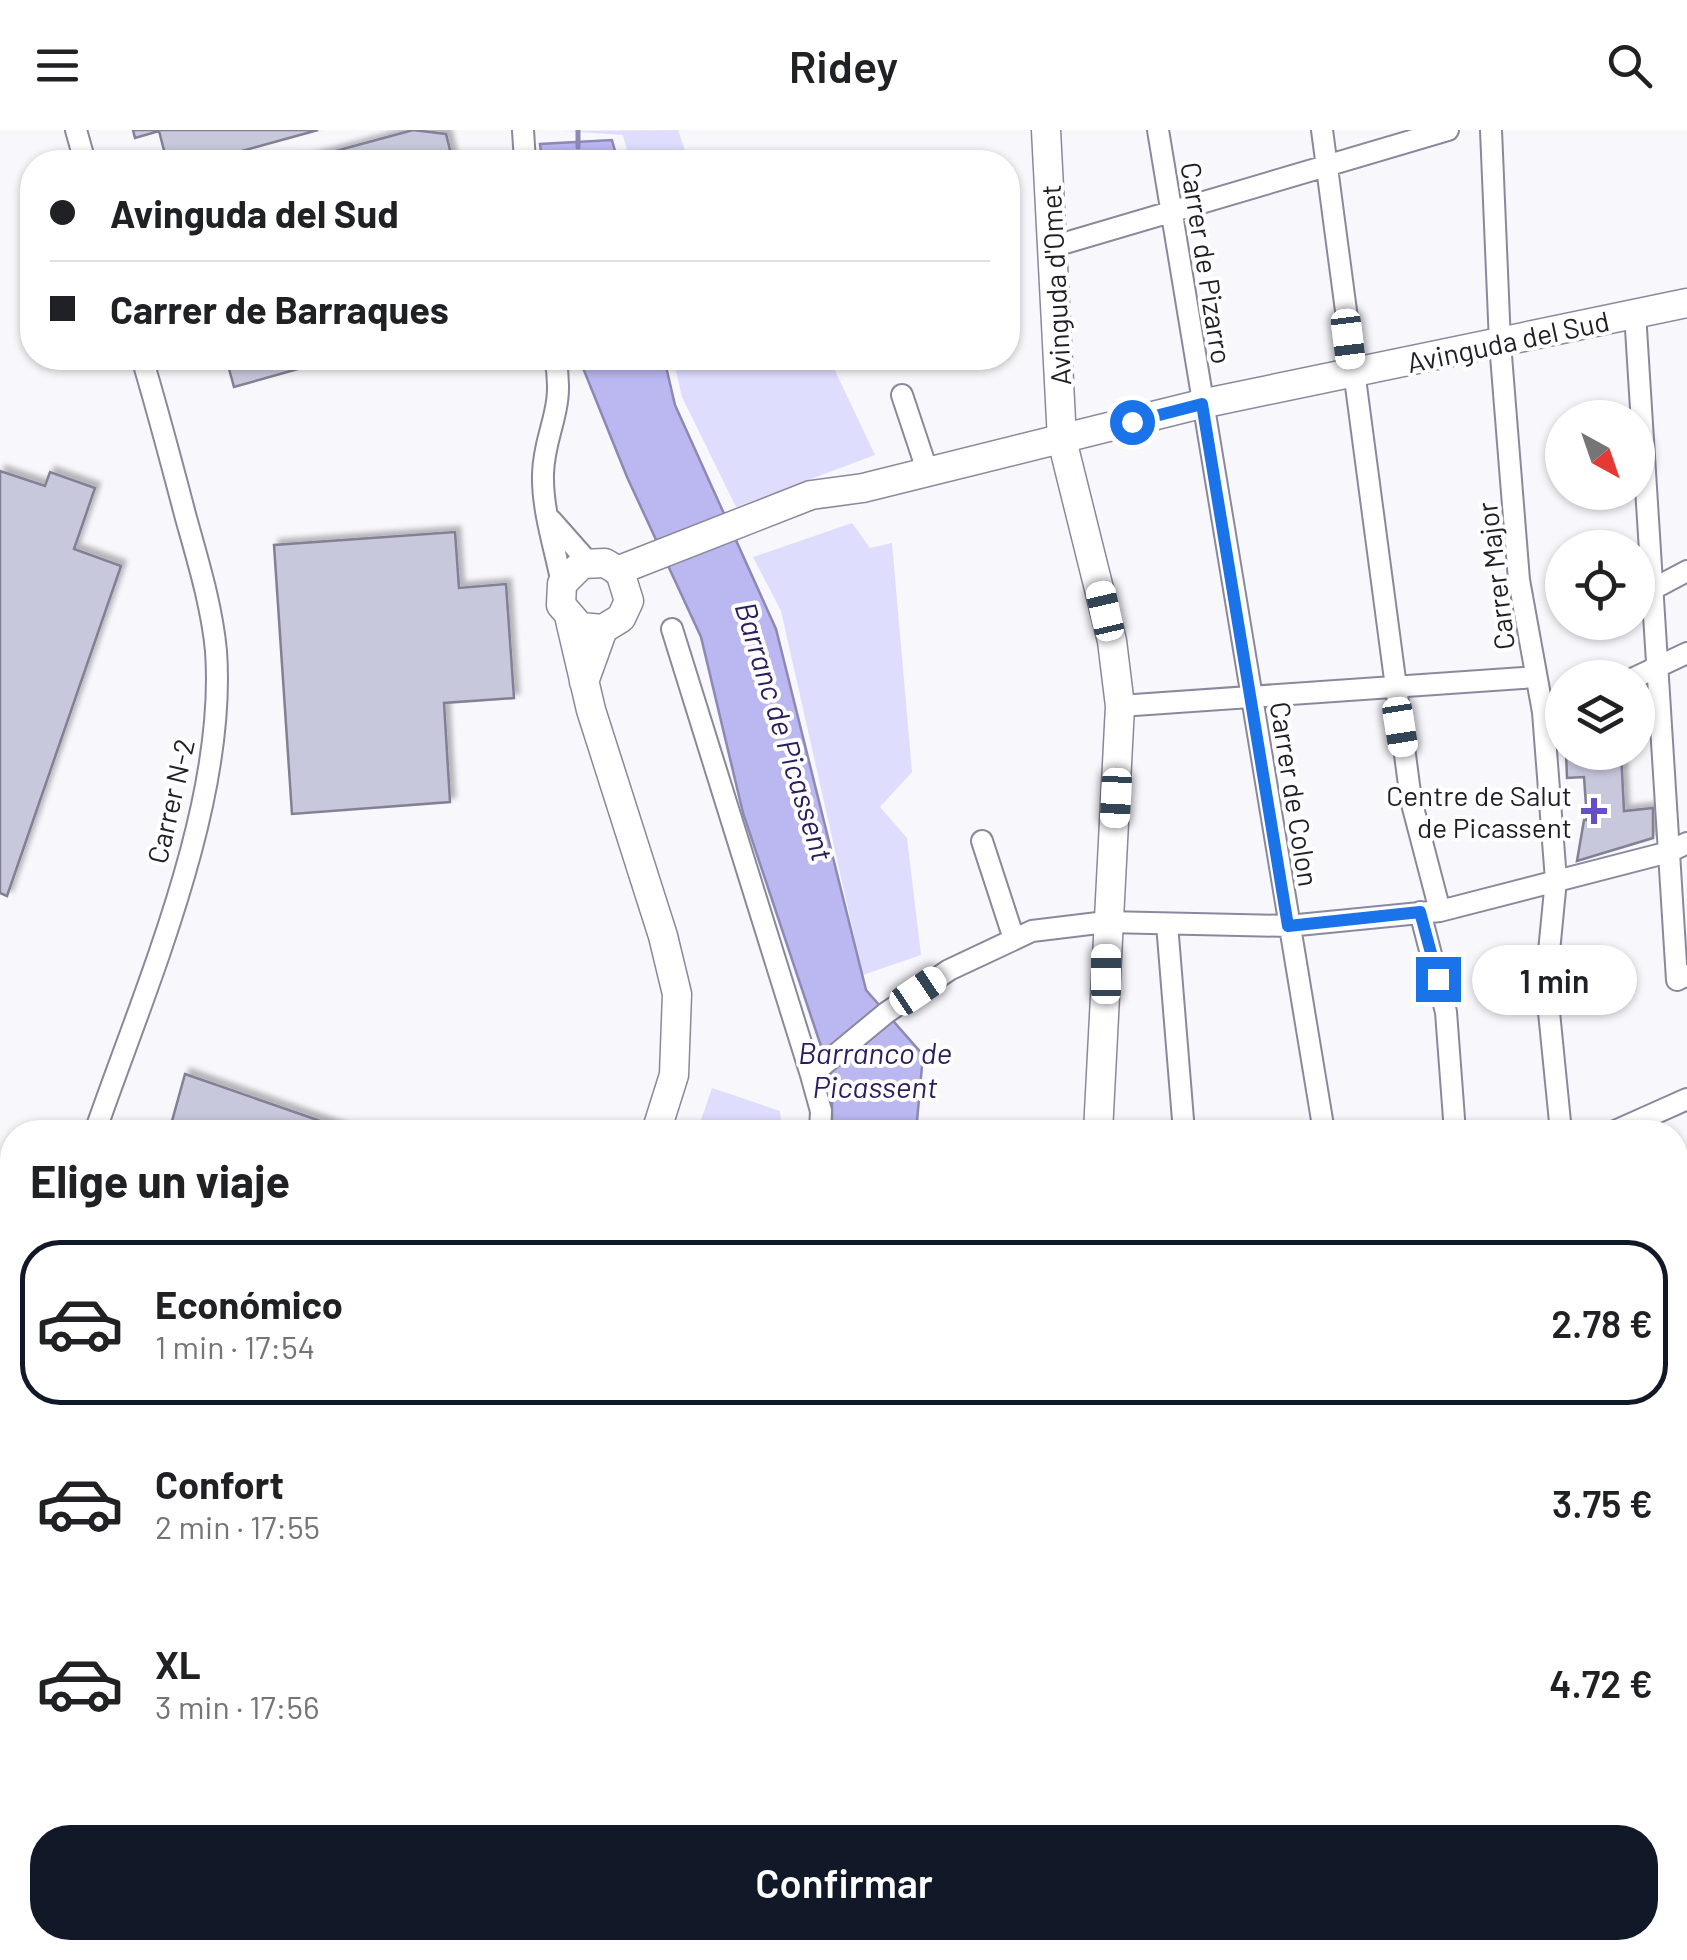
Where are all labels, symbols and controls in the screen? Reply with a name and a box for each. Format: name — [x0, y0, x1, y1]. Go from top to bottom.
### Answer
icon: menu — [30, 38, 85, 93]
text: Ridey — [789, 38, 898, 92]
icon: search — [1602, 38, 1657, 93]
street label: Carrer de Pizarro — [1174, 160, 1240, 366]
street label: Avinguda d'Omet — [1033, 184, 1077, 386]
text: Avinguda del Sud — [110, 190, 399, 236]
text: Carrer de Barraques — [110, 286, 449, 332]
street label: Avinguda del Sud — [1404, 303, 1612, 379]
car — [1329, 307, 1367, 371]
route start — [1110, 400, 1155, 445]
north arrow — [1545, 400, 1655, 510]
map controls — [1545, 400, 1655, 770]
street label: Carrer Major — [1469, 500, 1521, 652]
button: locate — [1545, 530, 1655, 640]
car — [1084, 578, 1126, 644]
water label: Barranc de Picassent — [728, 597, 842, 865]
button: layers — [1545, 660, 1655, 770]
car — [1380, 695, 1420, 759]
street label: Carrer de Colon — [1264, 699, 1326, 889]
street label: Carrer N-2 — [139, 735, 201, 867]
car — [1099, 767, 1133, 829]
place label: Centre de Salut de Picassent — [1386, 778, 1572, 844]
marker: Centre de Salut de Picassent — [1581, 798, 1607, 824]
car — [1091, 944, 1121, 1004]
callout: 1 min — [1473, 944, 1638, 1014]
route end — [1416, 957, 1461, 1002]
text: 1 min — [1520, 961, 1589, 999]
car — [885, 962, 951, 1020]
water label: Barranco de Picassent — [798, 1034, 952, 1104]
text: Elige un viaje — [30, 1153, 290, 1207]
icon: car — [35, 1278, 125, 1368]
text: Económico — [155, 1281, 343, 1327]
text: 2.78 € — [1551, 1300, 1653, 1346]
text: 1 min · 17:54 — [155, 1327, 315, 1365]
icon: car — [35, 1458, 125, 1548]
text: Confort — [155, 1461, 284, 1507]
text: 3.75 € — [1552, 1480, 1653, 1526]
text: 2 min · 17:55 — [155, 1507, 320, 1545]
icon: car — [35, 1638, 125, 1728]
text: XL — [155, 1641, 201, 1687]
text: 4.72 € — [1549, 1660, 1653, 1706]
text: 3 min · 17:56 — [155, 1687, 319, 1725]
button: Confirmar — [30, 1825, 1658, 1940]

